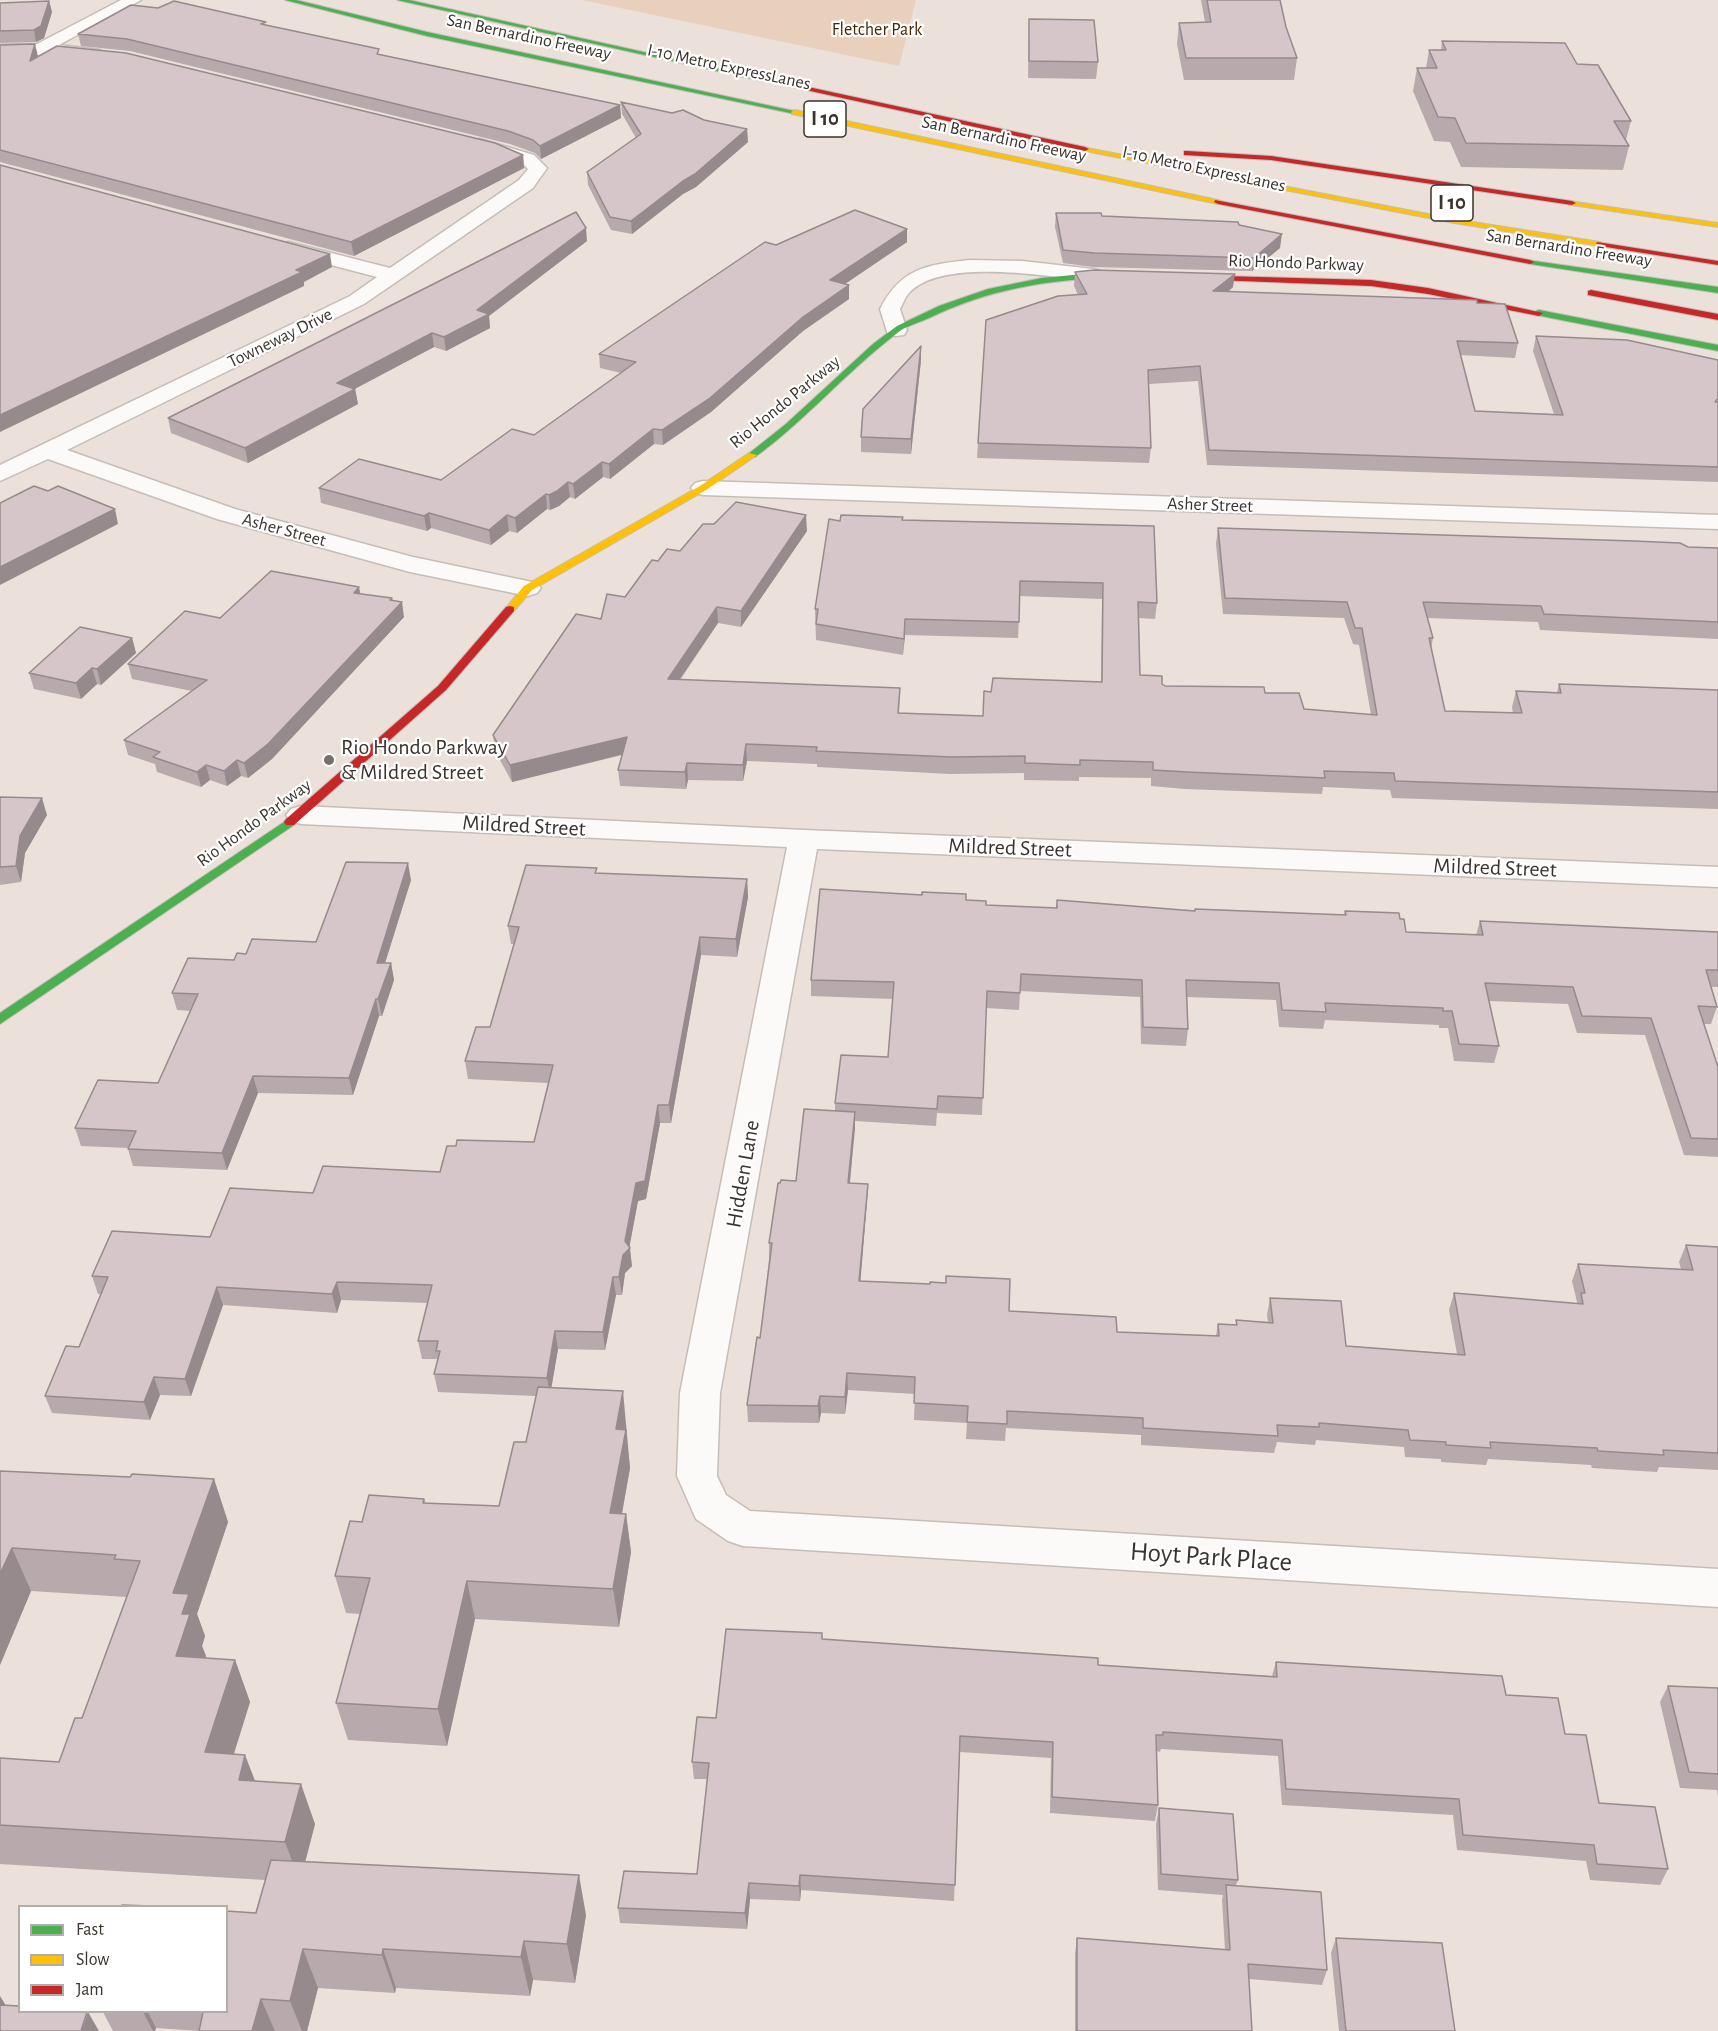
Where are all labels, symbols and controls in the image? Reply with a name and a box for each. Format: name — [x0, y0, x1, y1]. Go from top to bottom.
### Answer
street label: San Bernardino Freeway — [445, 9, 613, 65]
park label: Fletcher Park — [832, 19, 922, 41]
street label: I-10 Metro ExpressLanes — [645, 39, 813, 95]
road number: I 10 — [804, 101, 846, 137]
street label: San Bernardino Freeway — [920, 111, 1088, 167]
street label: I-10 Metro ExpressLanes — [1120, 141, 1288, 197]
road number: I 10 — [1431, 185, 1473, 221]
street label: San Bernardino Freeway — [1485, 224, 1653, 272]
street label: Rio Hondo Parkway — [1228, 250, 1364, 276]
street label: Towneway Drive — [224, 303, 336, 373]
street label: Rio Hondo Parkway — [725, 351, 845, 453]
street label: Asher Street — [1167, 493, 1253, 517]
street label: Asher Street — [240, 508, 328, 552]
place label: Rio Hondo Parkway & Mildred Street — [341, 734, 507, 786]
marker: Rio Hondo Parkway & Mildred Street — [322, 753, 336, 767]
street label: Rio Hondo Parkway — [193, 774, 315, 872]
street label: Mildred Street — [462, 810, 586, 842]
street label: Mildred Street — [948, 833, 1072, 863]
street label: Mildred Street — [1433, 853, 1557, 883]
street label: Hidden Lane — [721, 1118, 765, 1230]
street label: Hoyt Park Place — [1129, 1535, 1293, 1579]
legend — [18, 1905, 228, 2013]
text: Fast — [76, 1921, 104, 1939]
text: Slow — [76, 1951, 109, 1969]
text: Jam — [76, 1981, 104, 1999]

